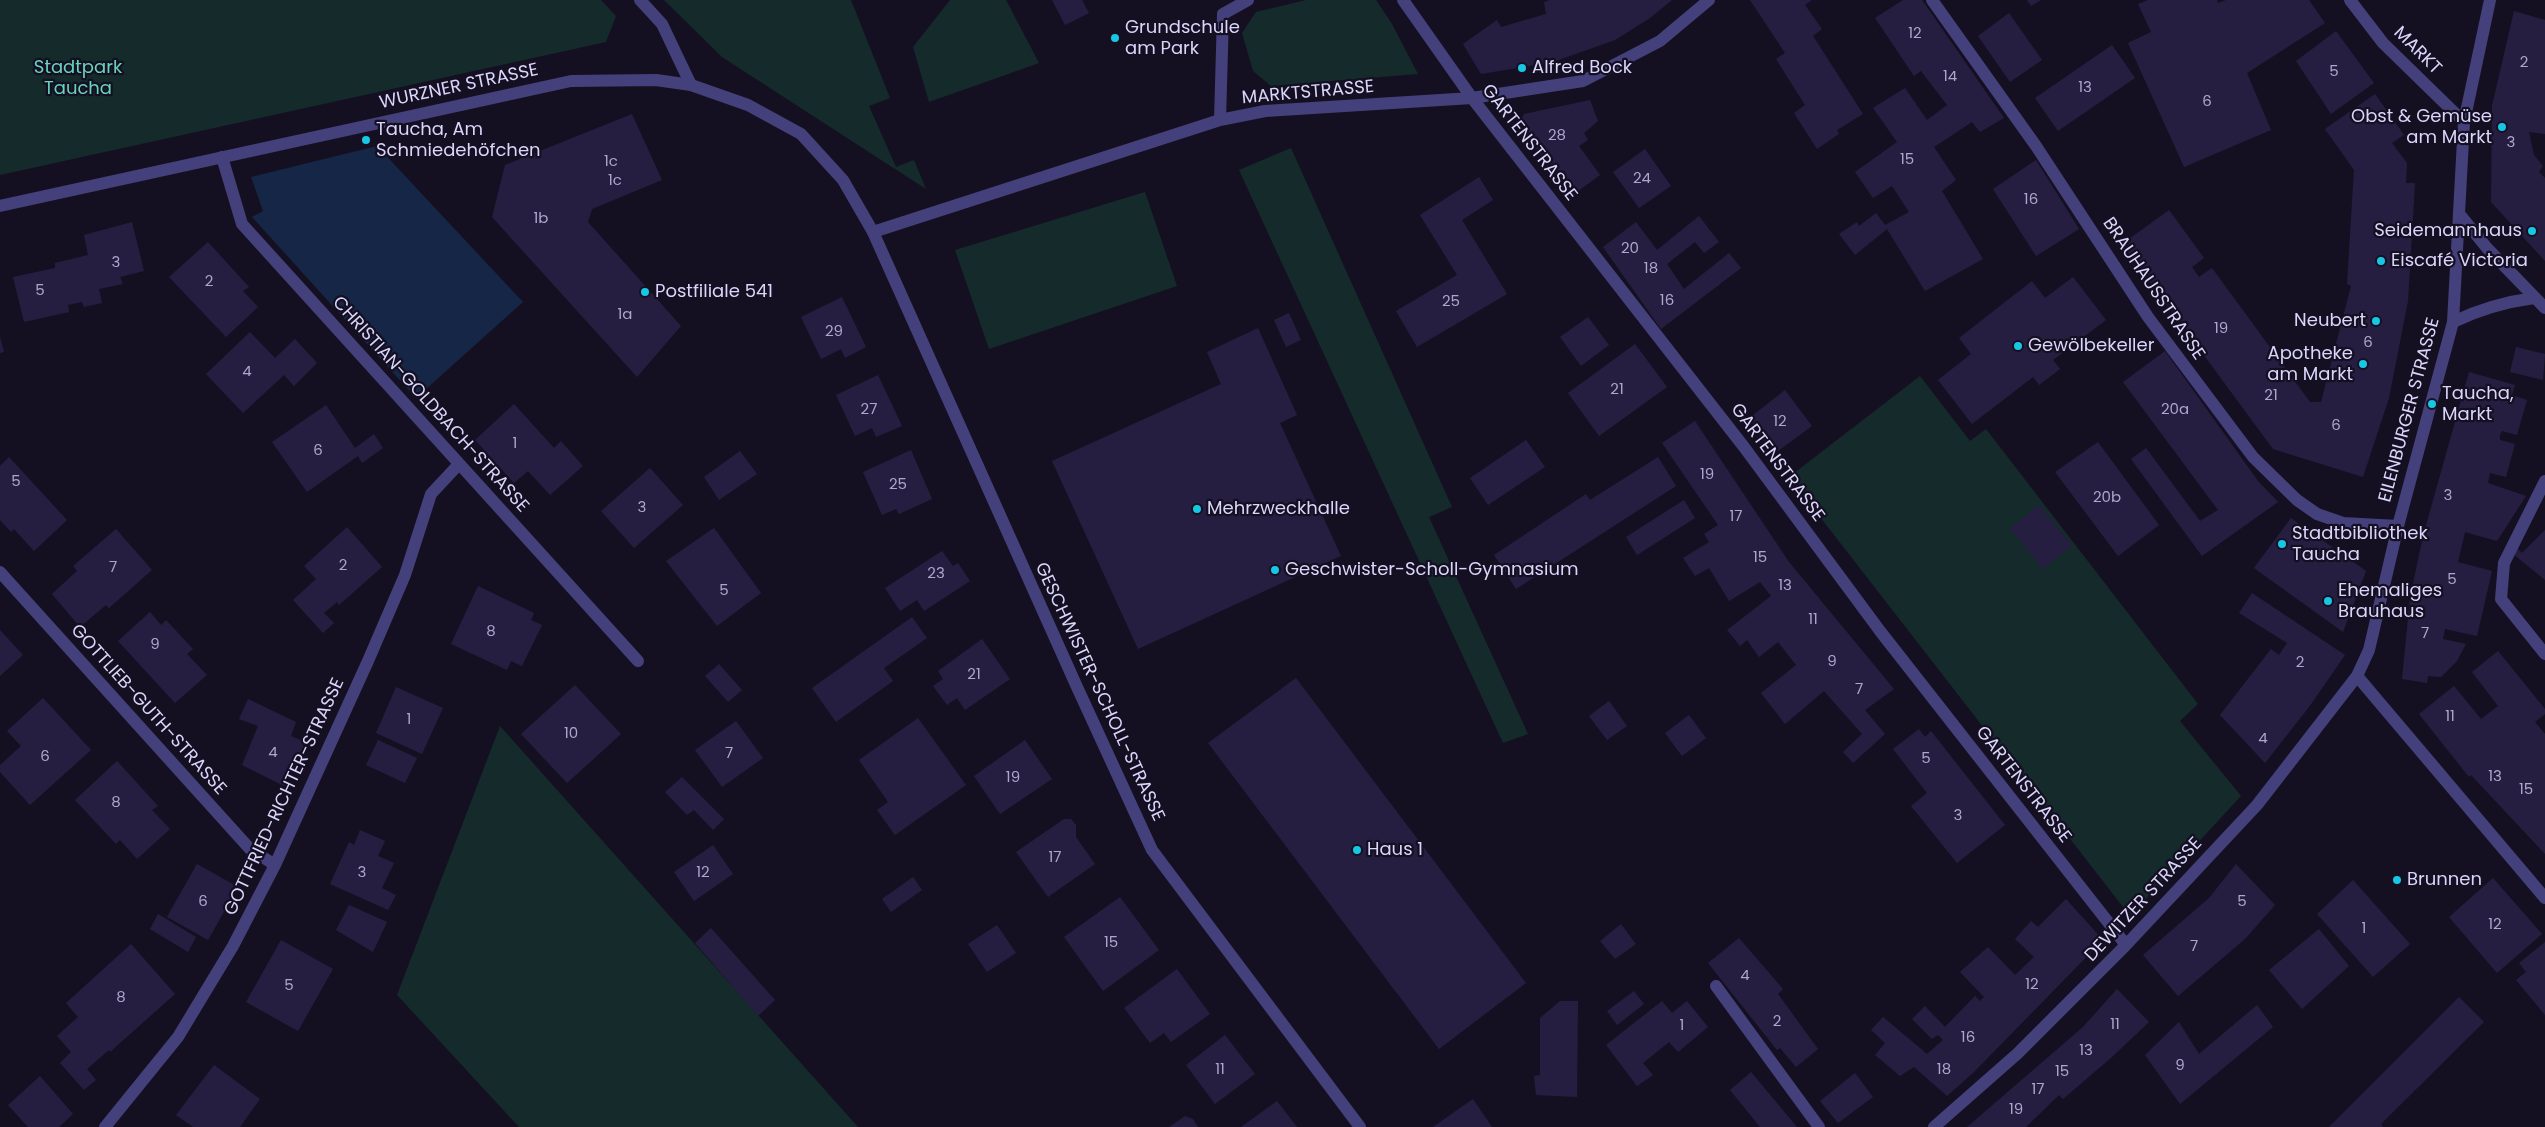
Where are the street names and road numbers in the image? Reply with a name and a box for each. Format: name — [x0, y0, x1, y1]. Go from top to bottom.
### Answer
street label: MARKT — [2388, 22, 2446, 80]
street label: WURZNER STRASSE — [378, 60, 540, 114]
street label: MARKTSTRASSE — [1241, 76, 1375, 110]
street label: GARTENSTRASSE — [1477, 80, 1581, 206]
street label: BRAUHAUSSTRASSE — [2097, 214, 2209, 364]
street label: CHRISTIAN-GOLDBACH-STRASSE — [327, 293, 533, 517]
street label: EILENBURGER STRASSE — [2375, 315, 2445, 505]
street label: GARTENSTRASSE — [1726, 400, 1828, 526]
street label: GESCHWISTER-SCHOLL-STRASSE — [1029, 559, 1169, 825]
street label: GOTTLIEB-GUTH-STRASSE — [66, 620, 230, 800]
street label: GOTTFRIED-RICHTER-STRASSE — [220, 675, 350, 919]
street label: GARTENSTRASSE — [1971, 722, 2075, 848]
street label: DEWITZER STRASSE — [2081, 833, 2207, 967]

